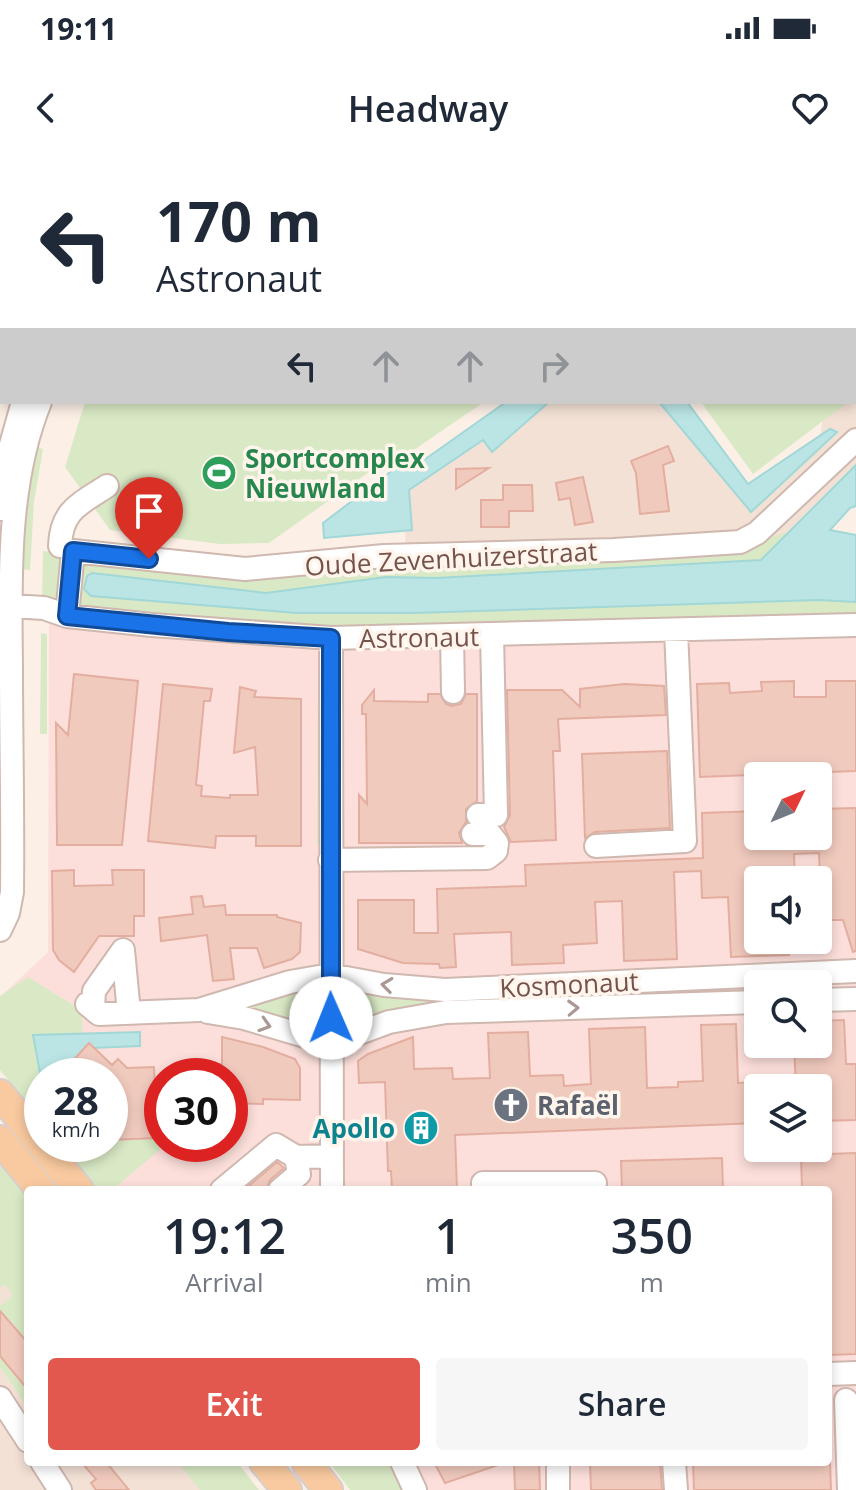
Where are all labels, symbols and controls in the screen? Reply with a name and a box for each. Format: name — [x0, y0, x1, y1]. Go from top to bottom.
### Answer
text: 19:11 — [40, 8, 117, 49]
text: Headway — [348, 84, 508, 133]
icon: back — [24, 86, 68, 130]
icon: heart — [788, 86, 832, 130]
text: 170 m — [156, 182, 322, 258]
icon: left — [24, 192, 128, 296]
text: Astronaut — [156, 254, 322, 303]
icon: left — [280, 344, 324, 388]
icon: ahead — [364, 344, 408, 388]
icon: ahead — [448, 344, 492, 388]
icon: right — [532, 344, 576, 388]
place label: Sportcomplex Nieuwland — [245, 440, 425, 506]
sports icon: Sportcomplex Nieuwland — [200, 454, 238, 492]
pin — [115, 477, 183, 559]
icon: arrive — [127, 489, 171, 533]
street label: Oude Zevenhuizerstraat — [304, 532, 598, 584]
street label: Astronaut — [359, 618, 479, 656]
north arrow — [744, 762, 832, 850]
map controls — [744, 762, 832, 1162]
button: sound — [744, 866, 832, 954]
street label: Kosmonaut — [499, 962, 639, 1006]
button: search — [744, 970, 832, 1058]
position arrow — [289, 976, 373, 1060]
one-way arrow — [380, 976, 393, 993]
one-way arrow — [567, 999, 580, 1017]
one-way arrow — [258, 1016, 272, 1032]
speed limit sign: 30 — [144, 1058, 248, 1162]
text: 28 — [53, 1072, 99, 1127]
button: layers — [744, 1074, 832, 1162]
church icon: Rafaël — [492, 1086, 530, 1124]
place label: Rafaël — [537, 1087, 619, 1123]
building icon: Apollo — [402, 1109, 440, 1147]
place label: Apollo — [313, 1110, 395, 1146]
text: km/h — [52, 1116, 100, 1143]
text: 19:12 — [163, 1203, 286, 1268]
text: 1 — [435, 1203, 462, 1268]
text: 350 — [611, 1203, 693, 1268]
text: Arrival — [185, 1264, 264, 1300]
text: min — [425, 1264, 472, 1300]
text: m — [640, 1264, 664, 1300]
button: Exit — [48, 1358, 420, 1450]
button: Share — [436, 1358, 808, 1450]

